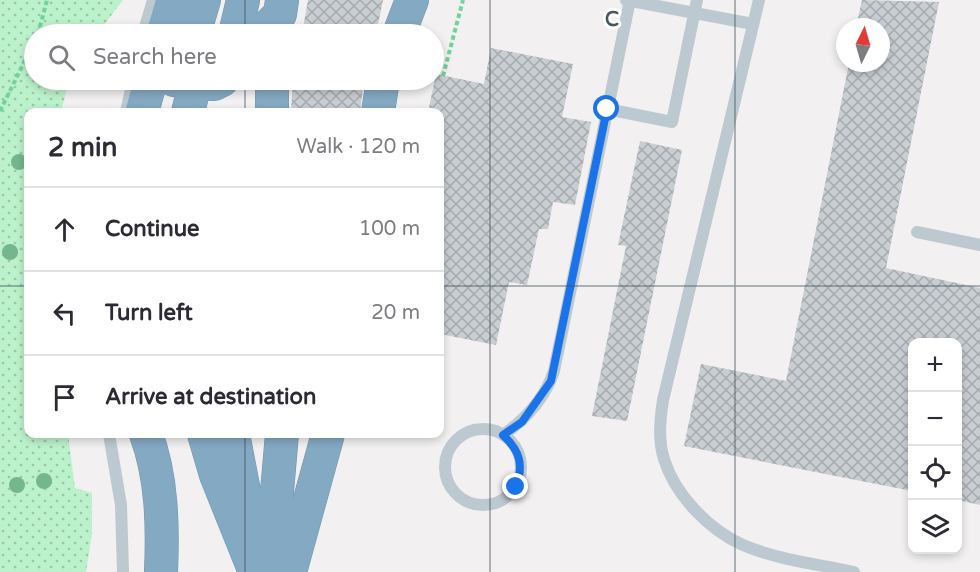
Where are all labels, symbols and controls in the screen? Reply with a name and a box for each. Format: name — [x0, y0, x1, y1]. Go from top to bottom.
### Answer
text: C — [605, 8, 619, 32]
north arrow — [836, 18, 890, 72]
search box — [24, 24, 444, 90]
icon: search — [45, 41, 78, 74]
text: Search here — [93, 44, 217, 70]
route start — [593, 95, 619, 121]
text: 2 min — [48, 132, 117, 163]
text: Walk · 120 m — [297, 135, 420, 159]
icon: ahead — [48, 213, 81, 246]
text: Continue — [105, 216, 200, 242]
text: 100 m — [359, 217, 420, 241]
icon: left — [48, 297, 81, 330]
text: Turn left — [105, 300, 193, 326]
text: 20 m — [371, 301, 420, 325]
map controls — [908, 338, 962, 554]
button: + — [908, 338, 962, 392]
icon: arrive — [48, 381, 81, 414]
text: Arrive at destination — [105, 384, 316, 410]
button: − — [908, 392, 962, 446]
button: locate — [908, 446, 962, 500]
route end — [502, 473, 528, 499]
button: layers — [908, 500, 962, 554]

